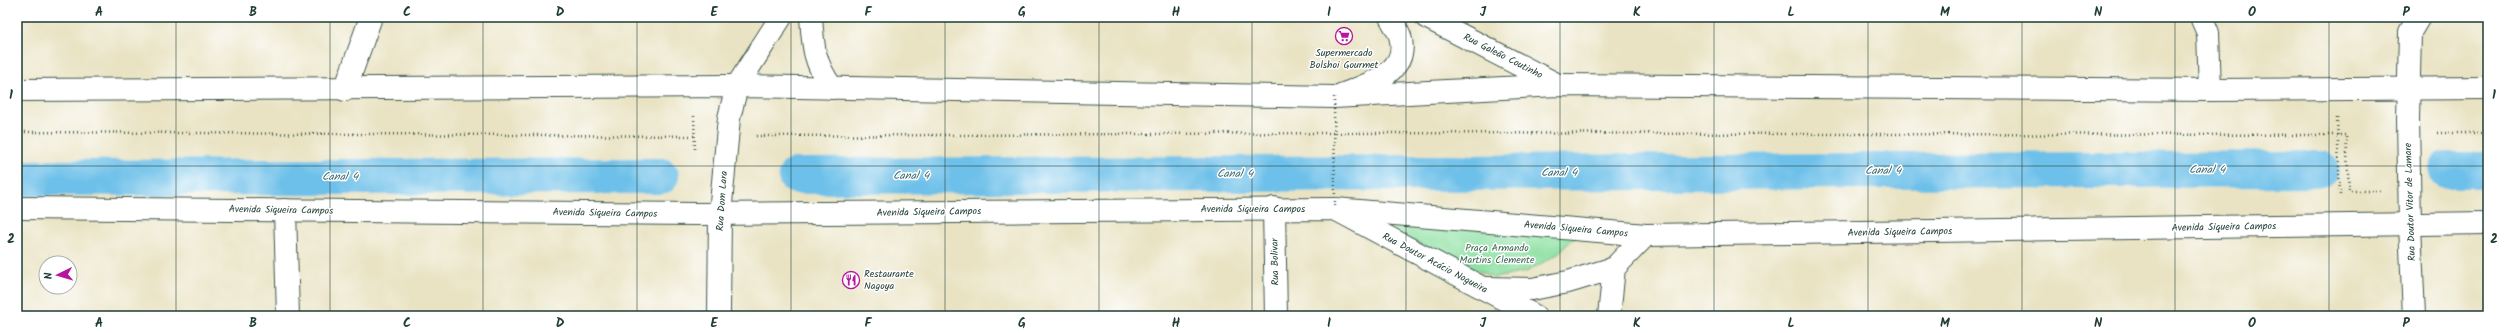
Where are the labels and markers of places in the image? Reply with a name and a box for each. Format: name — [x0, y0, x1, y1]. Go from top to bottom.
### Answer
supermarket icon: Supermercado Bolshoi Gourmet — [1334, 26, 1354, 46]
place label: Supermercado Bolshoi Gourmet — [1310, 45, 1379, 73]
place label: Restaurante Nagoya — [864, 266, 914, 294]
restaurant icon: Restaurante Nagoya — [841, 270, 861, 290]

